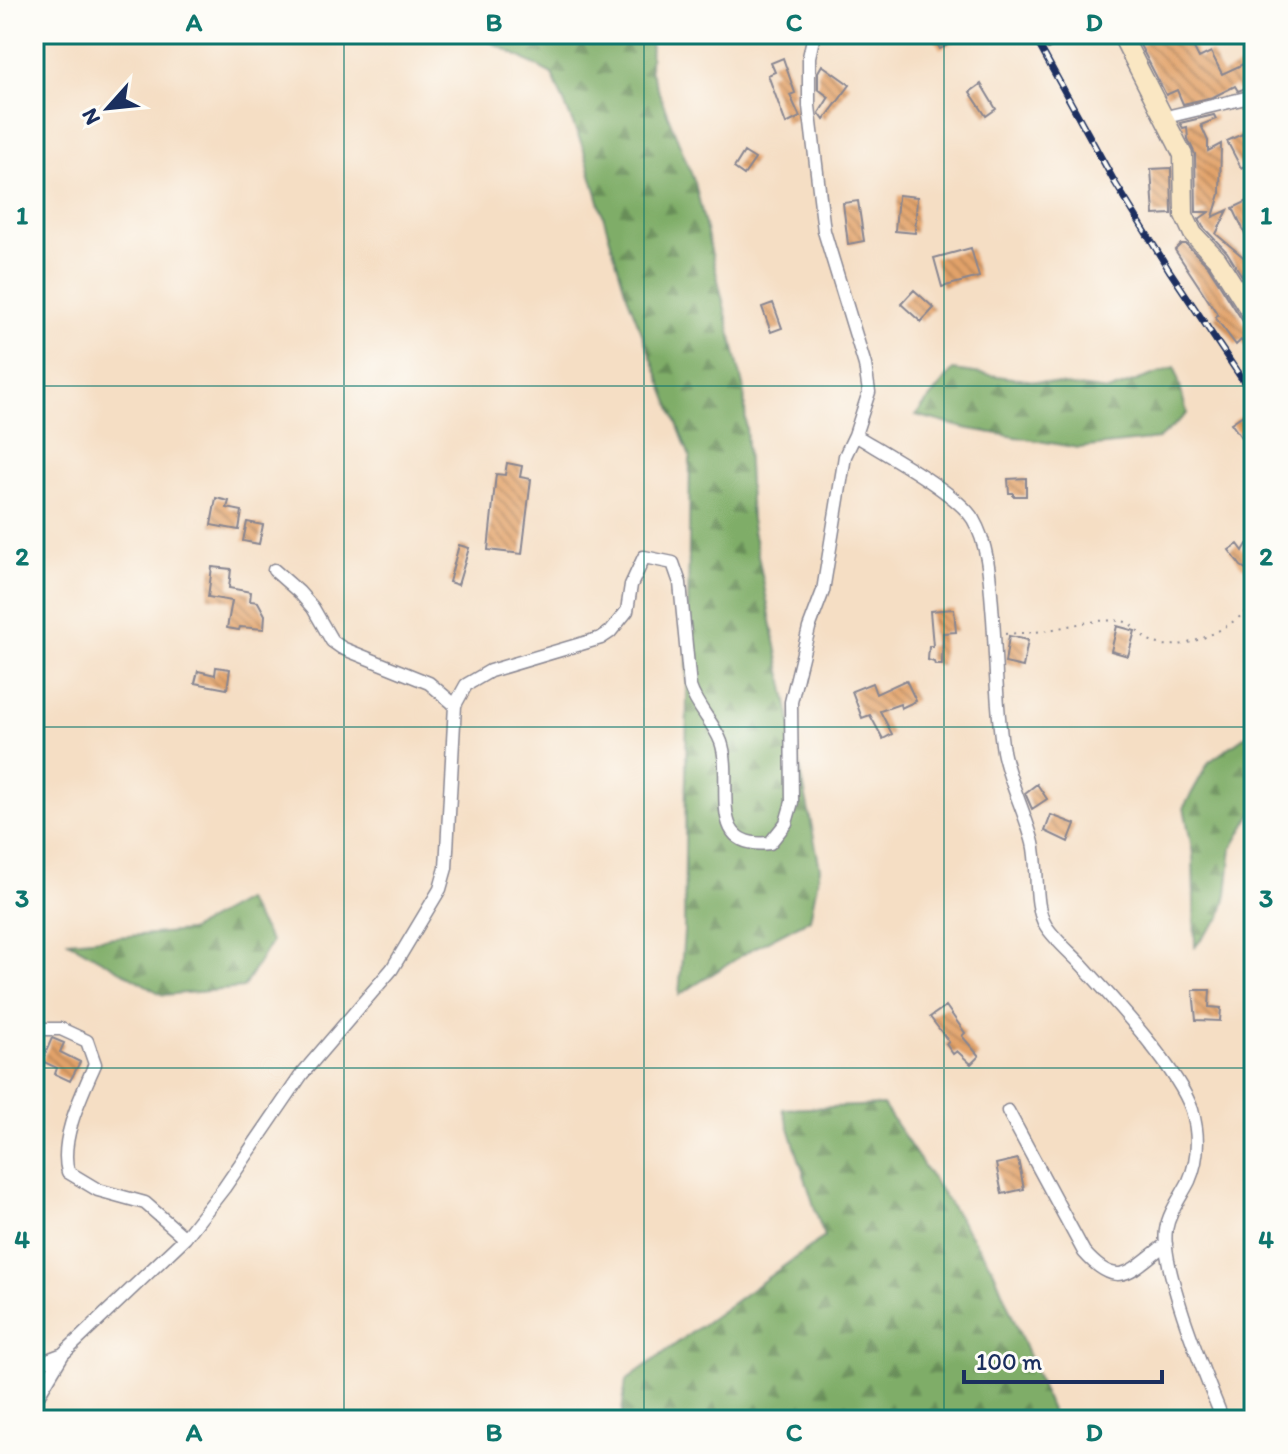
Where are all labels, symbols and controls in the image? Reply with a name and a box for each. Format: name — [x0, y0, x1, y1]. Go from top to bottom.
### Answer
text: A — [185, 6, 203, 38]
text: B — [486, 6, 503, 38]
text: C — [786, 6, 803, 38]
text: D — [1085, 6, 1103, 38]
north arrow — [68, 68, 148, 148]
text: N — [75, 104, 106, 130]
text: 1 — [16, 199, 28, 231]
text: 1 — [1260, 199, 1272, 231]
text: 2 — [15, 540, 29, 572]
text: 2 — [1259, 540, 1273, 572]
text: 3 — [15, 882, 29, 914]
text: 3 — [1259, 882, 1273, 914]
text: 4 — [14, 1223, 30, 1255]
text: 4 — [1258, 1223, 1274, 1255]
scale bar — [964, 1334, 1162, 1384]
text: 100 m — [976, 1347, 1042, 1376]
text: A — [185, 1416, 203, 1448]
text: B — [486, 1416, 503, 1448]
text: C — [786, 1416, 803, 1448]
text: D — [1085, 1416, 1103, 1448]

